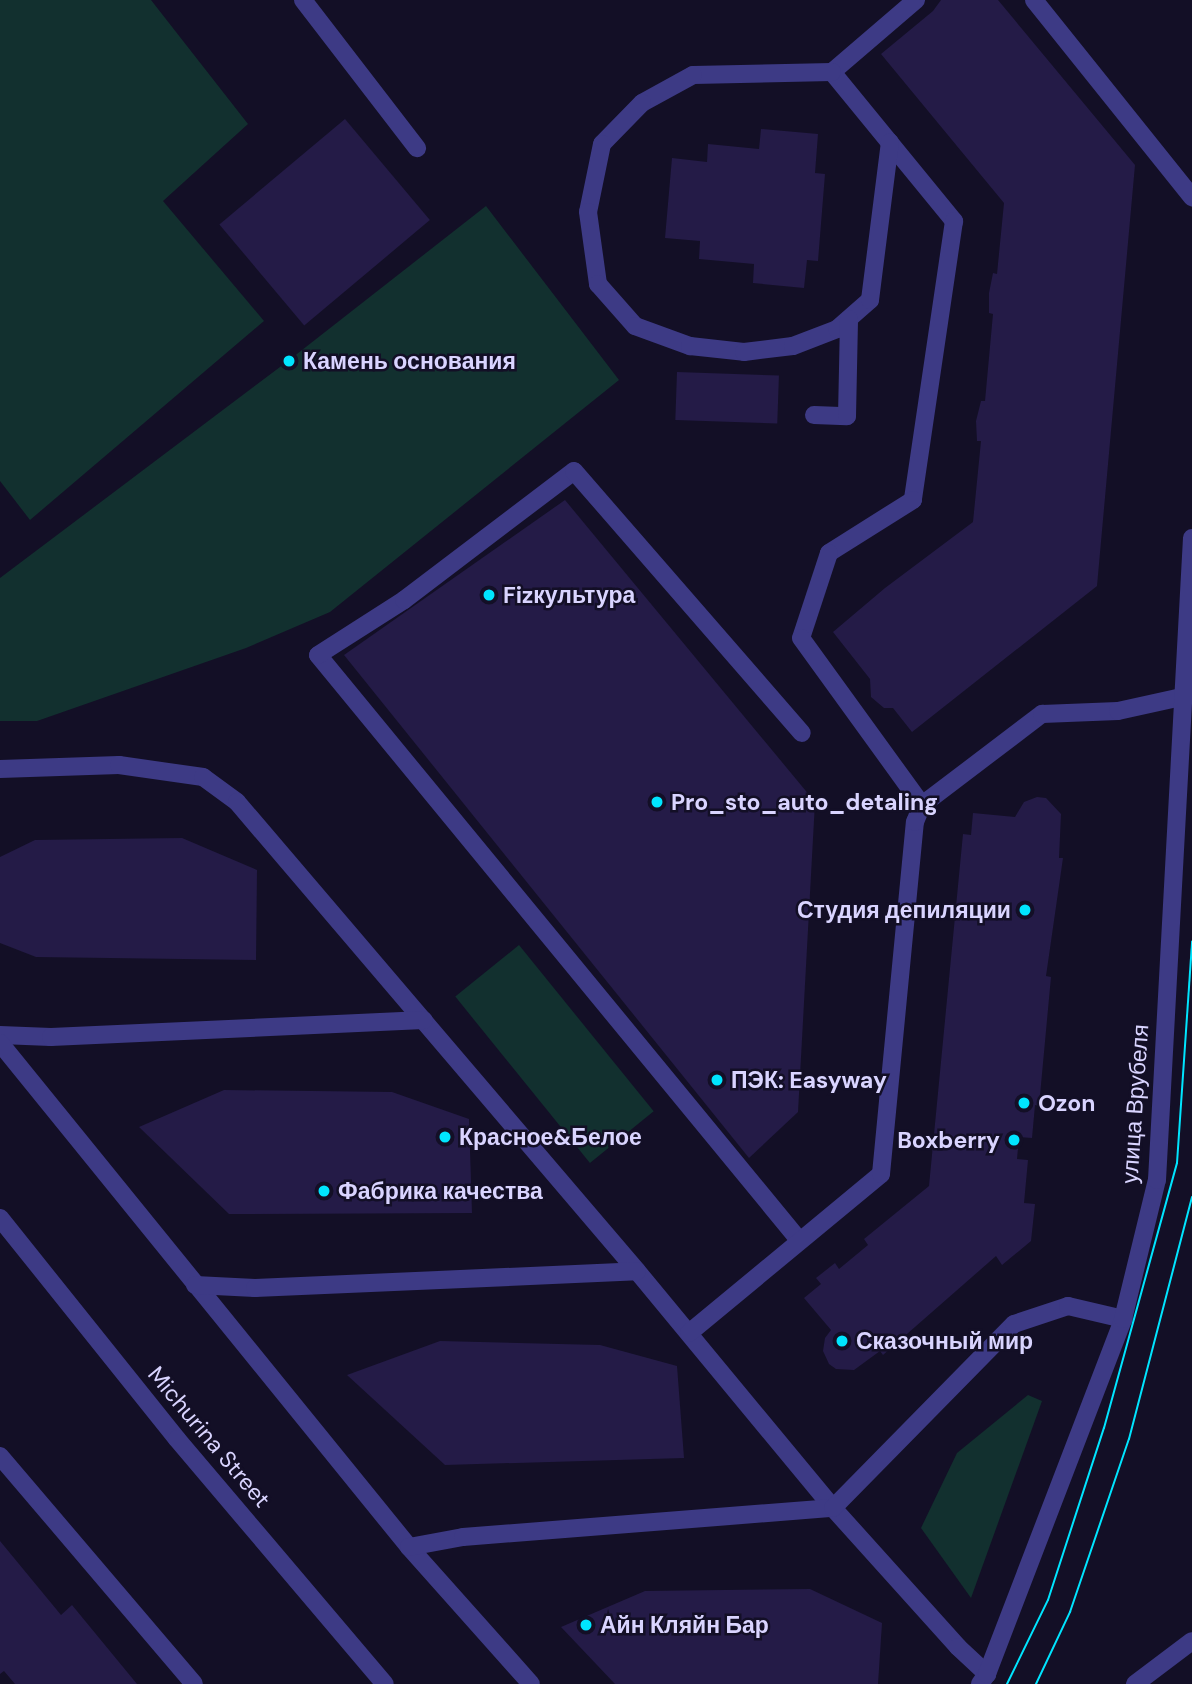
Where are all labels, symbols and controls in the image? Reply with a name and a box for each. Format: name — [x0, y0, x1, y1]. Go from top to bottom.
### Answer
place label: Камень основания — [303, 347, 516, 375]
marker: Камень основания — [281, 353, 297, 369]
place label: Fizкультура — [503, 581, 635, 609]
marker: Fizкультура — [481, 587, 497, 603]
place label: Pro_sto_auto_detaling — [671, 788, 938, 816]
marker: Pro_sto_auto_detaling — [649, 794, 665, 810]
place label: Студия депиляции — [797, 896, 1011, 924]
marker: Студия депиляции — [1017, 902, 1033, 918]
street label: улица Врубеля — [1116, 1023, 1154, 1185]
place label: ПЭК: Easyway — [731, 1066, 887, 1094]
marker: ПЭК: Easyway — [709, 1072, 725, 1088]
place label: Ozon — [1038, 1089, 1096, 1117]
marker: Ozon — [1016, 1095, 1032, 1111]
place label: Красное&Белое — [459, 1123, 642, 1151]
place label: Boxberry — [897, 1126, 1000, 1154]
marker: Красное&Белое — [437, 1129, 453, 1145]
marker: Boxberry — [1006, 1132, 1022, 1148]
place label: Фабрика качества — [338, 1177, 543, 1205]
marker: Фабрика качества — [316, 1183, 332, 1199]
place label: Сказочный мир — [856, 1327, 1033, 1355]
marker: Сказочный мир — [834, 1333, 850, 1349]
street label: Michurina Street — [142, 1361, 276, 1513]
place label: Айн Кляйн Бар — [600, 1611, 769, 1639]
marker: Айн Кляйн Бар — [578, 1617, 594, 1633]

